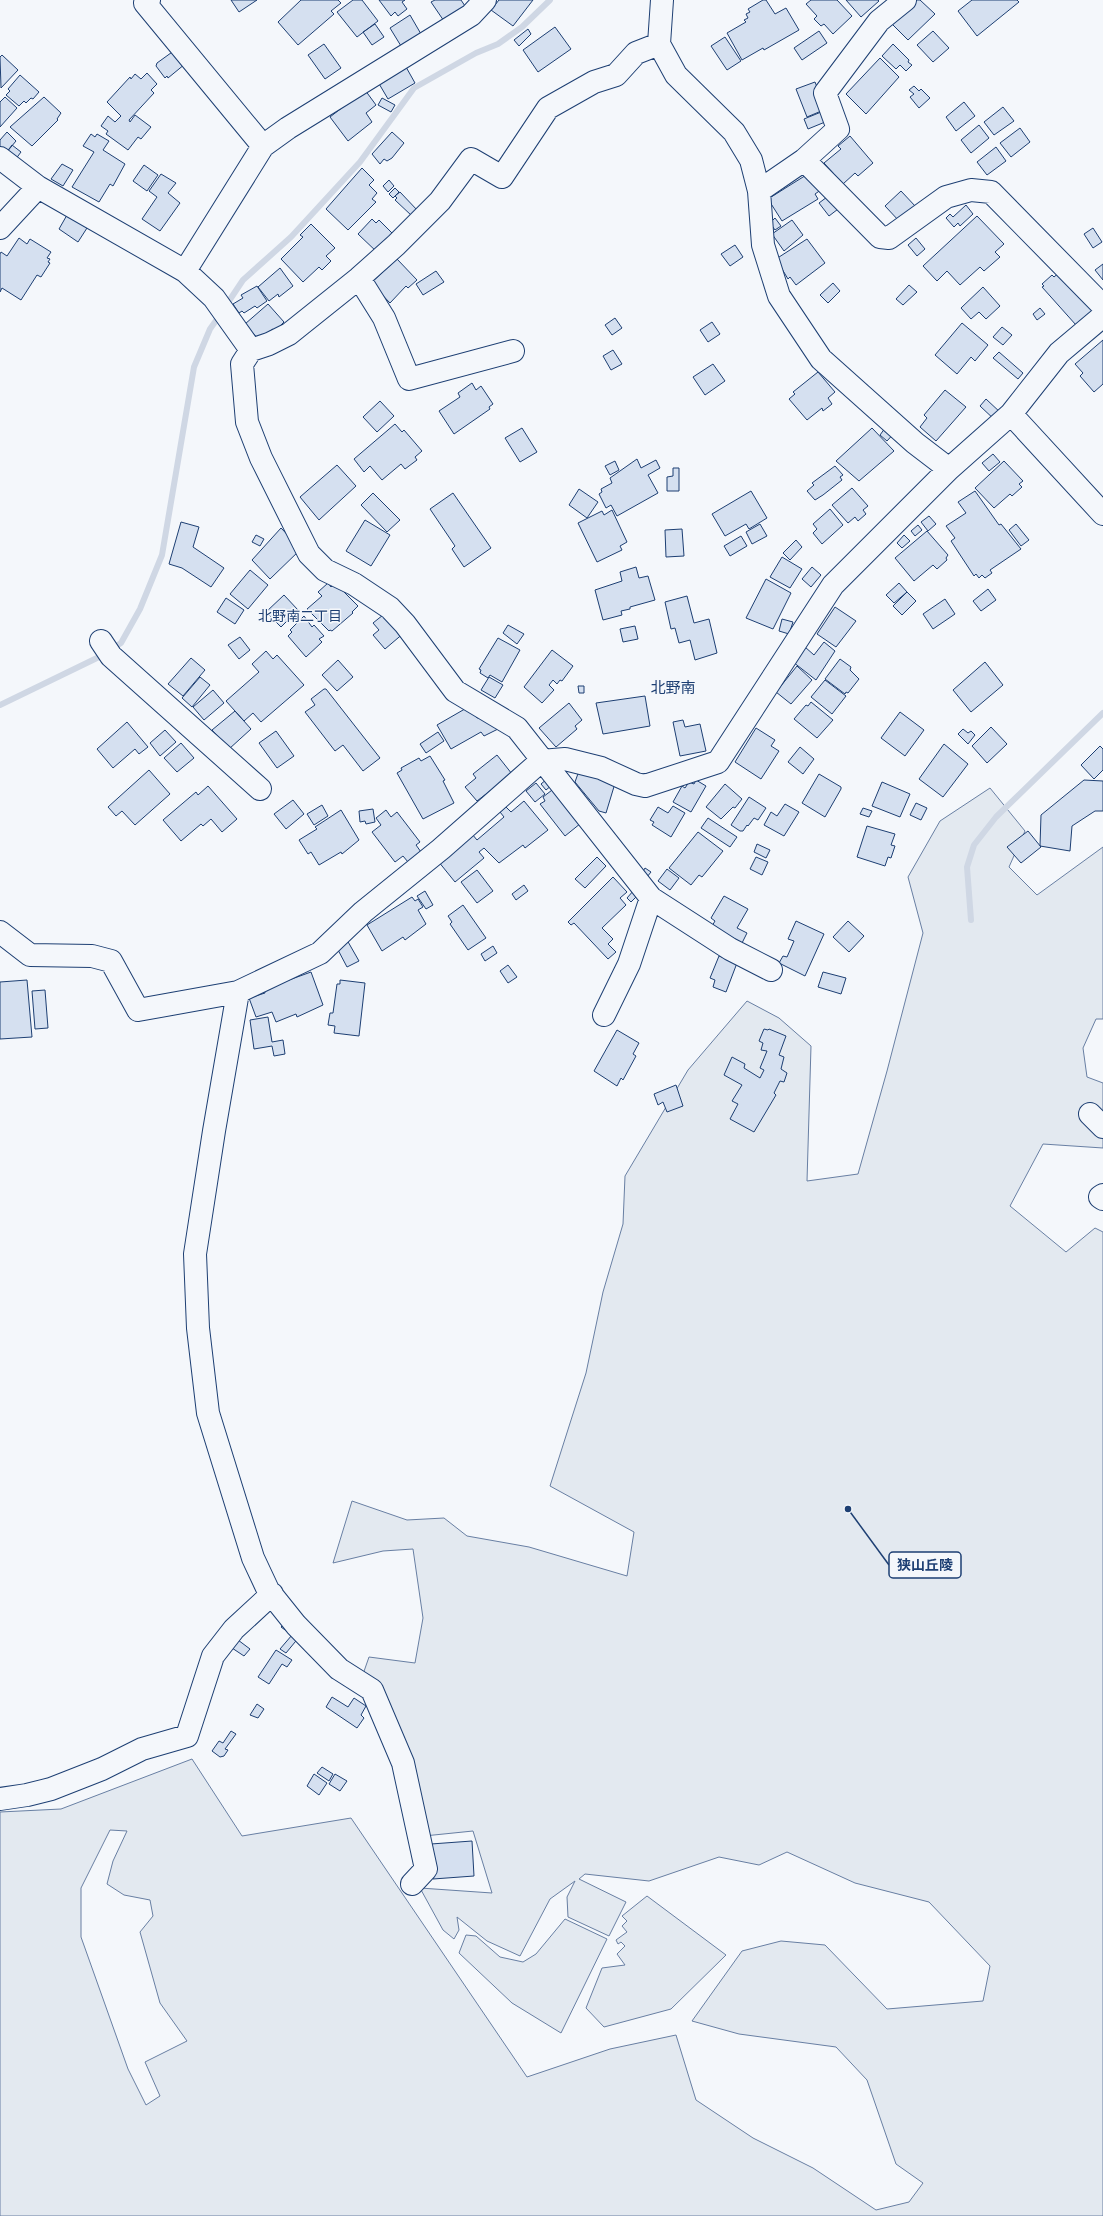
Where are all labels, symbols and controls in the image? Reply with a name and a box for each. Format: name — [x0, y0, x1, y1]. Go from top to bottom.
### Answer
district label: 北野南二丁目 — [258, 608, 342, 624]
district label: 北野南 — [650, 679, 696, 696]
callout: 狭山丘陵 — [889, 1552, 961, 1578]
text: 狭山丘陵 — [897, 1557, 953, 1573]

